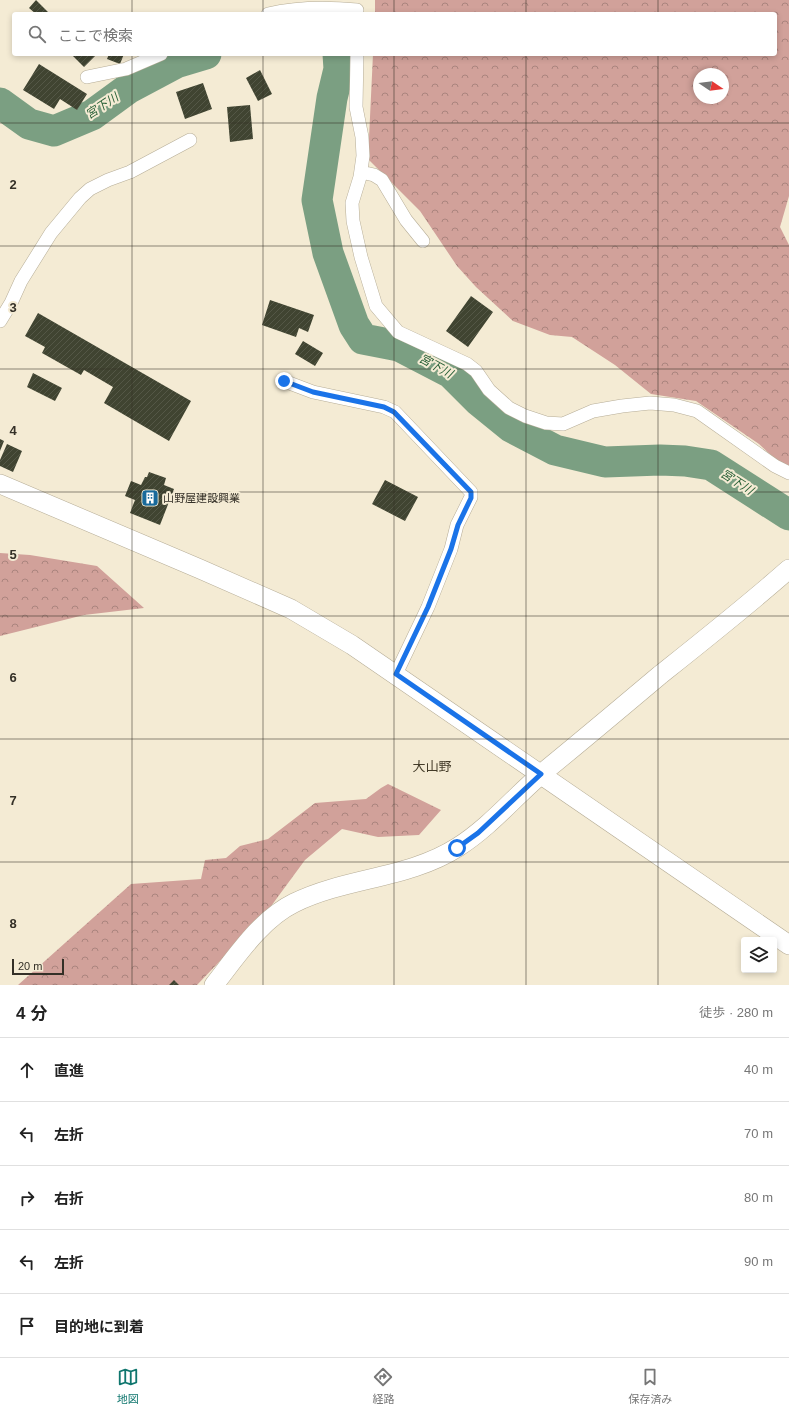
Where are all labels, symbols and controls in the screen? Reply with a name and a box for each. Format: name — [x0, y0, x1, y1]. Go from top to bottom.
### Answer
search box — [12, 12, 777, 56]
icon: search — [26, 23, 48, 45]
text: ここで検索 — [58, 27, 133, 44]
north arrow — [693, 68, 729, 104]
water label: 宮下川 — [83, 89, 123, 122]
text: 2 — [9, 177, 17, 192]
text: 3 — [9, 300, 17, 315]
water label: 宮下川 — [417, 351, 457, 382]
route end — [275, 372, 293, 390]
text: 4 — [9, 423, 17, 438]
water label: 宮下川 — [718, 466, 758, 499]
building icon: 山野屋建設興業 — [140, 488, 160, 508]
place label: 山野屋建設興業 — [163, 492, 240, 504]
text: 5 — [9, 547, 17, 562]
text: 6 — [9, 670, 17, 685]
district label: 大山野 — [412, 759, 452, 774]
text: 7 — [9, 793, 17, 808]
route start — [448, 839, 466, 857]
text: 8 — [9, 916, 17, 931]
map controls — [741, 937, 777, 973]
button: layers — [741, 937, 777, 973]
scale bar — [12, 957, 64, 976]
text: 20 m — [18, 960, 42, 972]
text: 4 分 — [16, 1004, 47, 1023]
text: 徒歩 · 280 m — [699, 1005, 773, 1020]
icon: ahead — [16, 1059, 38, 1081]
text: 直進 — [54, 1062, 84, 1079]
text: 40 m — [744, 1062, 773, 1077]
icon: left — [16, 1123, 38, 1145]
text: 左折 — [54, 1126, 84, 1143]
text: 70 m — [744, 1126, 773, 1141]
icon: right — [16, 1187, 38, 1209]
text: 右折 — [54, 1190, 84, 1207]
text: 80 m — [744, 1190, 773, 1205]
icon: left — [16, 1251, 38, 1273]
text: 左折 — [54, 1254, 84, 1271]
text: 90 m — [744, 1254, 773, 1269]
icon: arrive — [16, 1315, 38, 1337]
text: 目的地に到着 — [54, 1318, 144, 1335]
tab: 地図 — [117, 1366, 139, 1406]
tab: 経路 — [372, 1366, 394, 1406]
tab: 保存済み — [628, 1366, 672, 1406]

